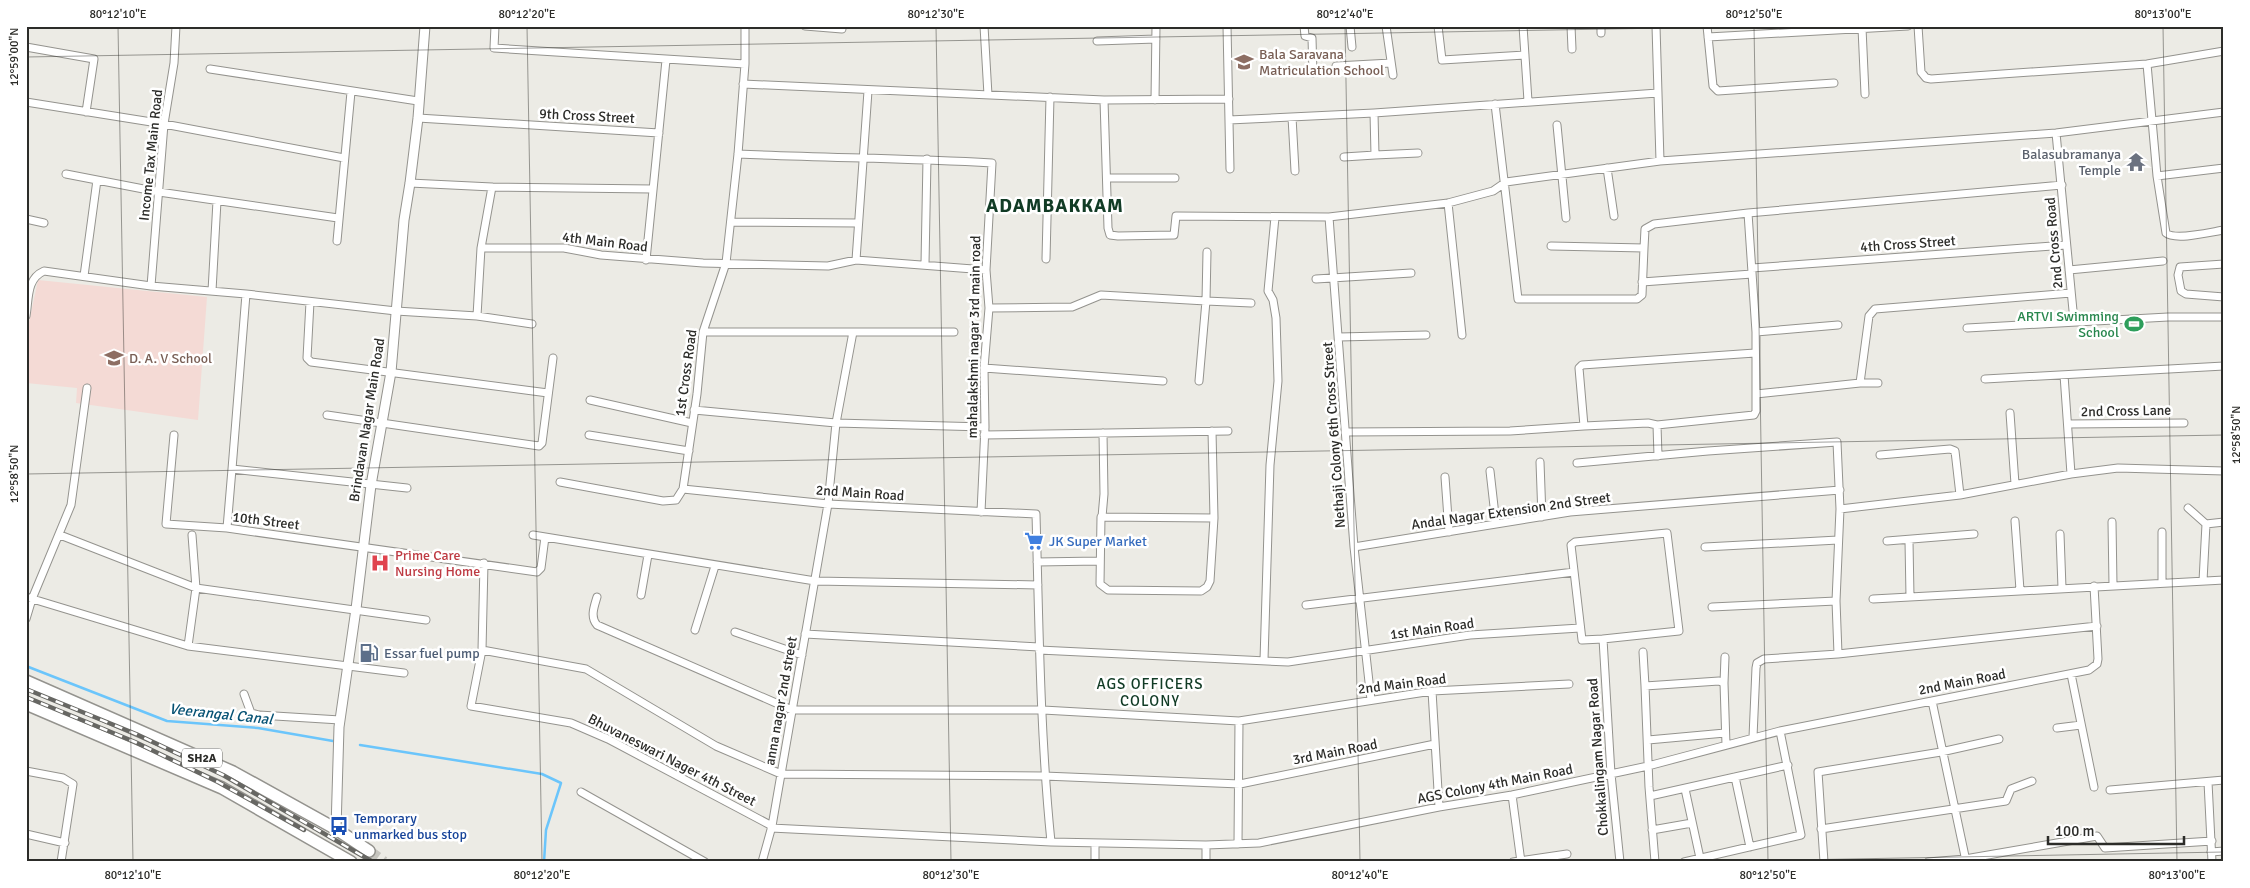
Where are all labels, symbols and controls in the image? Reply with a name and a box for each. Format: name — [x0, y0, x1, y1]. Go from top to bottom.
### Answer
text: 80°12'10"E — [89, 7, 147, 22]
text: 80°12'20"E — [498, 7, 556, 22]
text: 80°12'30"E — [907, 7, 965, 22]
text: 80°12'40"E — [1316, 7, 1374, 22]
text: 80°12'50"E — [1725, 7, 1783, 22]
text: 80°13'00"E — [2134, 7, 2192, 22]
text: 12°59'00"N — [7, 28, 22, 86]
place label: Bala Saravana Matriculation School — [1259, 46, 1384, 79]
school or university icon: Bala Saravana Matriculation School — [1233, 51, 1255, 73]
street label: Income Tax Main Road — [136, 88, 166, 222]
street label: 9th Cross Street — [539, 105, 635, 127]
place label: Balasubramanya Temple — [2022, 146, 2121, 179]
temple icon: Balasubramanya Temple — [2125, 151, 2147, 173]
district label: ADAMBAKKAM — [986, 194, 1124, 218]
street label: 2nd Cross Road — [2042, 197, 2066, 289]
street label: 4th Main Road — [561, 228, 649, 256]
street label: 4th Cross Street — [1860, 232, 1956, 256]
street label: mahalakshmi nagar 3rd main road — [964, 235, 984, 439]
place label: ARTVI Swimming School — [2017, 308, 2119, 341]
sports icon: ARTVI Swimming School — [2123, 313, 2145, 335]
street label: 1st Cross Road — [671, 328, 701, 418]
street label: Brindavan Nagar Main Road — [346, 337, 388, 503]
street label: Nethaji Colony 6th Cross Street — [1319, 341, 1349, 529]
school or university icon: D. A. V School — [103, 347, 125, 369]
place label: D. A. V School — [129, 350, 212, 367]
street label: 2nd Cross Lane — [2081, 402, 2171, 420]
text: 12°58'50"N — [2229, 406, 2244, 464]
text: 12°58'50"N — [7, 445, 22, 503]
street label: 2nd Main Road — [815, 481, 905, 505]
street label: Andal Nagar Extension 2nd Street — [1410, 489, 1612, 533]
street label: 10th Street — [232, 508, 300, 534]
supermarket icon: JK Super Market — [1023, 530, 1045, 552]
place label: JK Super Market — [1049, 533, 1147, 550]
place label: Prime Care Nursing Home — [395, 547, 480, 580]
hospital icon: Prime Care Nursing Home — [369, 552, 391, 574]
street label: 1st Main Road — [1389, 615, 1475, 643]
street label: anna nagar 2nd street — [761, 635, 801, 767]
fuel station icon: Essar fuel pump — [358, 642, 380, 664]
place label: Essar fuel pump — [384, 645, 480, 662]
street label: 2nd Main Road — [1917, 665, 2007, 699]
street label: 2nd Main Road — [1357, 670, 1447, 698]
district label: AGS OFFICERS COLONY — [1096, 675, 1204, 710]
street label: Chokkalingam Nagar Road — [1584, 678, 1612, 836]
water label: Veerangal Canal — [168, 700, 275, 729]
street label: Bhuvaneswari Nager 4th Street — [585, 710, 759, 810]
street label: 3rd Main Road — [1291, 735, 1379, 769]
road number: SH2A — [182, 748, 222, 768]
street label: AGS Colony 4th Main Road — [1416, 761, 1574, 807]
place label: Temporary unmarked bus stop — [354, 810, 467, 843]
scale bar — [2048, 813, 2184, 845]
bus stop icon: Temporary unmarked bus stop — [328, 815, 350, 837]
text: 100 m — [2055, 822, 2095, 840]
text: 80°12'10"E — [104, 868, 162, 883]
text: 80°12'20"E — [513, 868, 571, 883]
text: 80°12'30"E — [922, 868, 980, 883]
text: 80°12'40"E — [1331, 868, 1389, 883]
text: 80°12'50"E — [1739, 868, 1797, 883]
text: 80°13'00"E — [2148, 868, 2206, 883]

